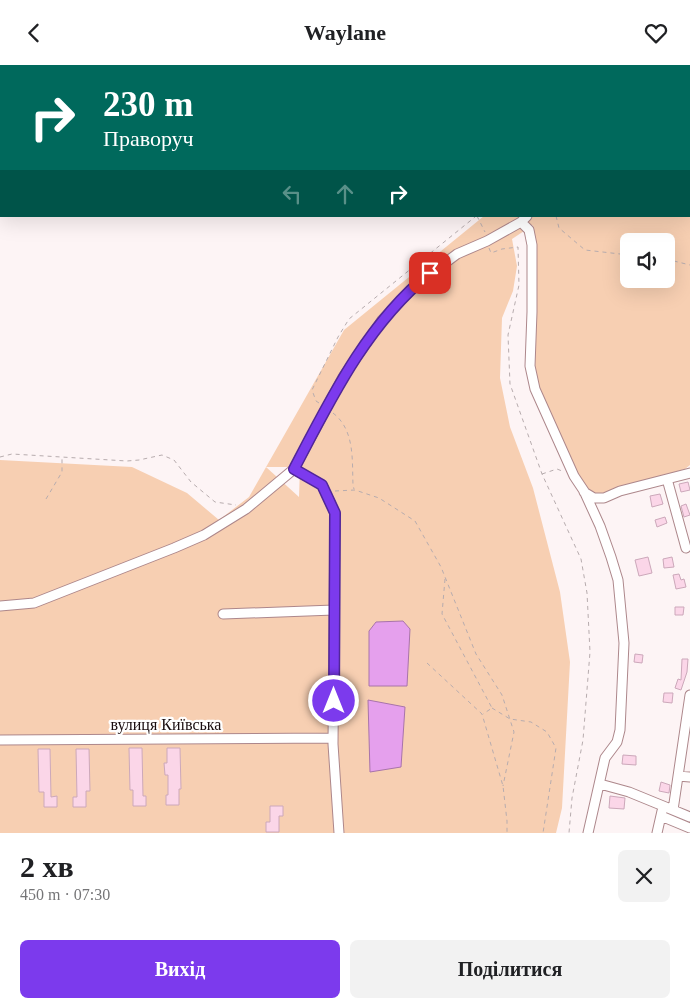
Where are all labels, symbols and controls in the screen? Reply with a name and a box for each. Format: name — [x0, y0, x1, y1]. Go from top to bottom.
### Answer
icon: back — [20, 19, 48, 47]
icon: heart — [642, 19, 670, 47]
text: Waylane — [304, 20, 386, 45]
icon: right — [20, 85, 85, 150]
text: 230 m — [103, 85, 193, 124]
text: Праворуч — [103, 126, 194, 151]
icon: left — [278, 180, 306, 208]
icon: ahead — [331, 180, 359, 208]
icon: right — [384, 180, 412, 208]
map controls — [620, 233, 675, 288]
button: sound — [620, 233, 675, 288]
pin — [409, 252, 451, 294]
icon: arrive — [416, 259, 444, 287]
position arrow — [307, 674, 359, 726]
street label: вулиця Київська — [111, 716, 221, 734]
text: 2 хв — [20, 850, 74, 883]
button: close — [618, 850, 670, 902]
text: 450 m · 07:30 — [20, 886, 110, 903]
button: Вихід — [20, 940, 340, 998]
button: Поділитися — [350, 940, 670, 998]

